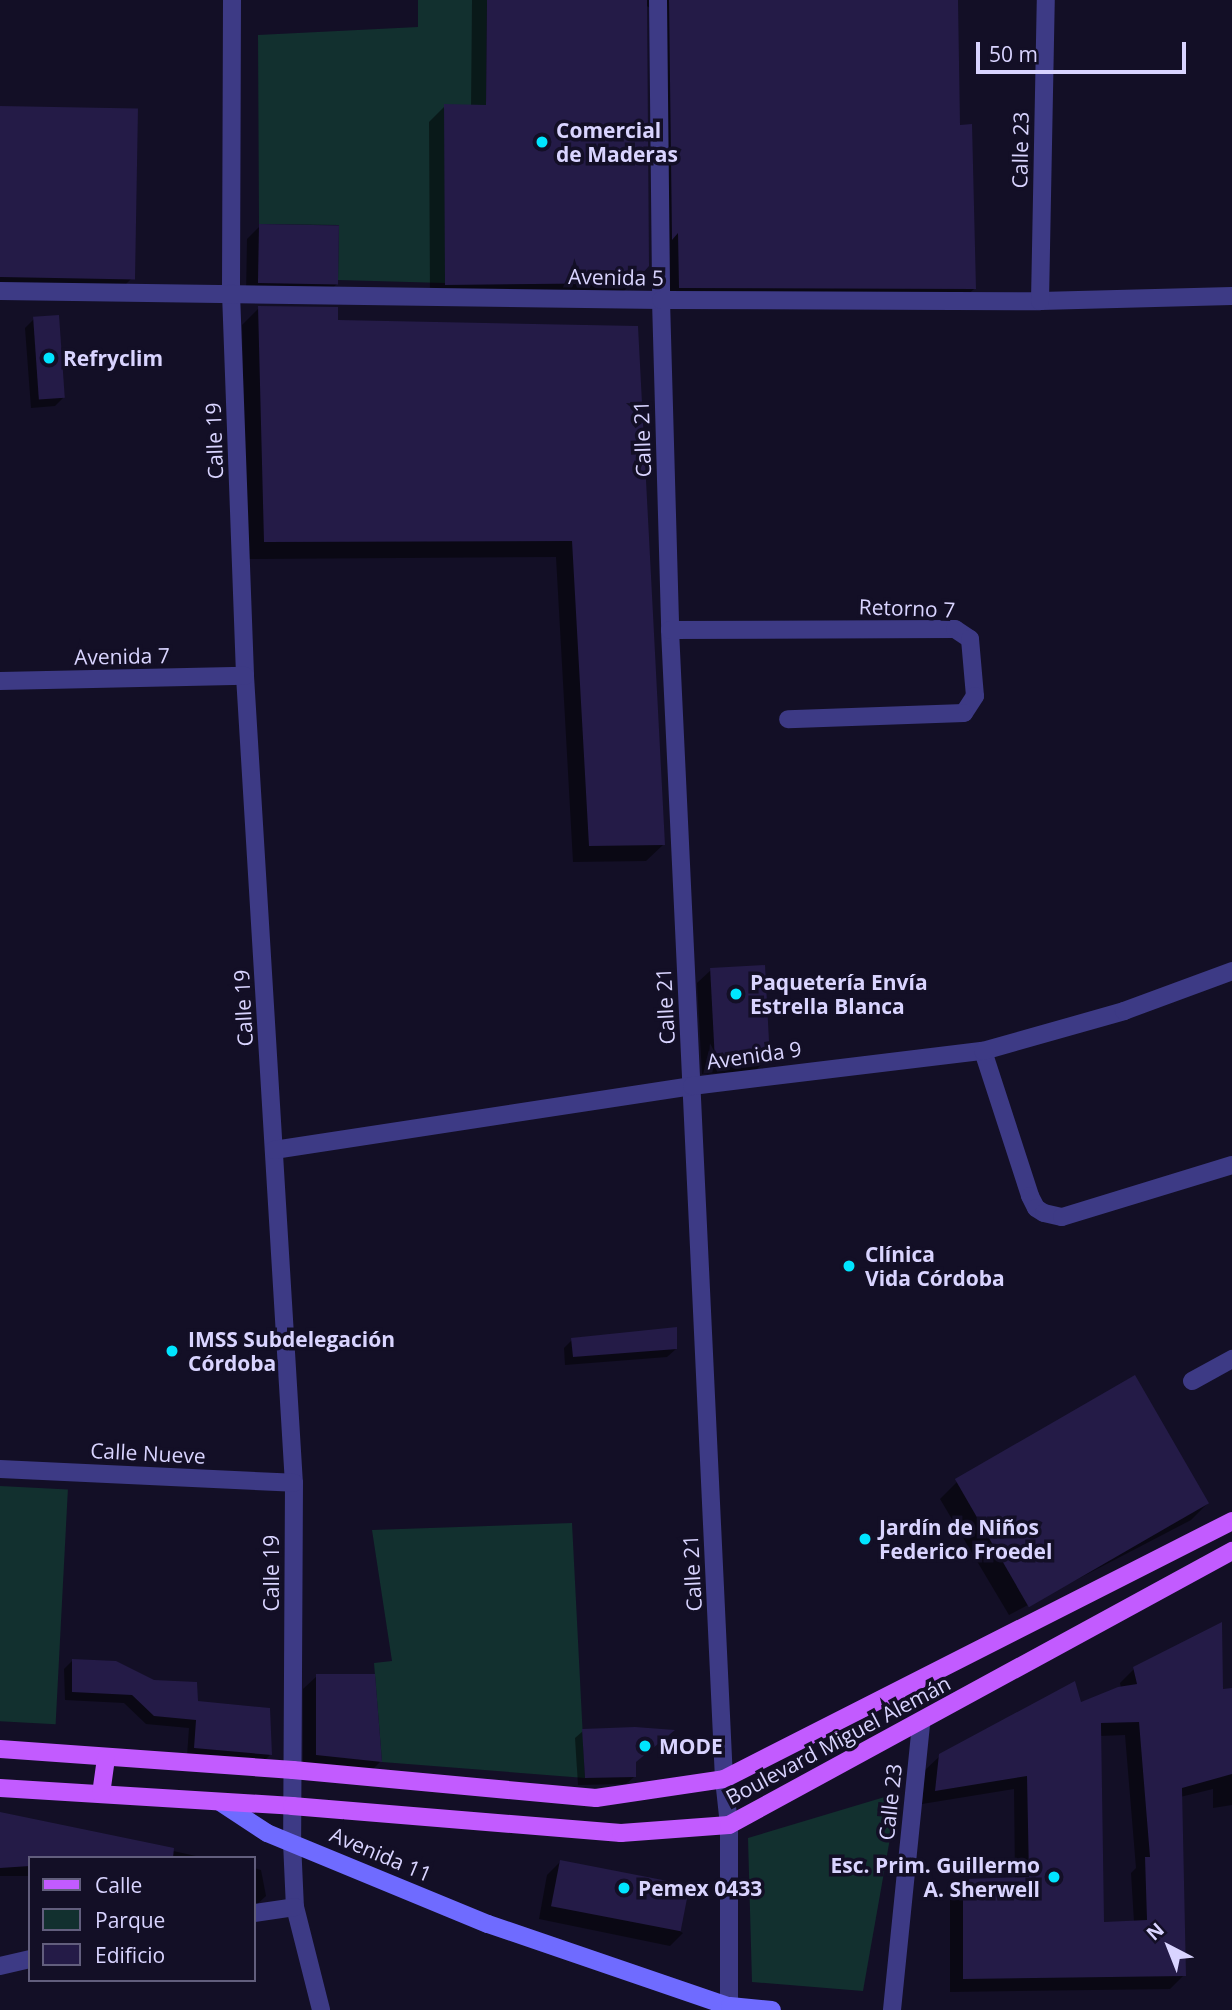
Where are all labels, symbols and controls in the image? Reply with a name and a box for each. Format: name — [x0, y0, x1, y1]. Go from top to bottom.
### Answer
scale bar — [980, 28, 1190, 72]
text: 50 m — [989, 40, 1038, 68]
street label: Calle 23 — [1007, 111, 1033, 189]
place label: Comercial de Maderas — [556, 117, 678, 167]
marker: Comercial de Maderas — [534, 134, 550, 150]
street label: Avenida 5 — [568, 264, 664, 290]
place label: Refryclim — [63, 345, 163, 371]
marker: Refryclim — [41, 350, 57, 366]
street label: Calle 21 — [628, 400, 656, 478]
street label: Calle 19 — [200, 402, 228, 480]
street label: Retorno 7 — [858, 594, 956, 622]
street label: Avenida 7 — [74, 643, 170, 669]
street label: Calle 21 — [650, 967, 680, 1045]
street label: Calle 19 — [228, 969, 258, 1047]
place label: Paquetería Envía Estrella Blanca — [750, 969, 928, 1019]
marker: Paquetería Envía Estrella Blanca — [728, 986, 744, 1002]
street label: Avenida 9 — [705, 1036, 803, 1074]
place label: Clínica Vida Córdoba — [865, 1241, 1005, 1291]
marker: Clínica Vida Córdoba — [839, 1256, 859, 1276]
place label: IMSS Subdelegación Córdoba — [188, 1326, 395, 1376]
marker: IMSS Subdelegación Córdoba — [162, 1341, 182, 1361]
street label: Calle Nueve — [90, 1437, 206, 1469]
place label: Jardín de Niños Federico Froedel — [879, 1514, 1052, 1564]
marker: Jardín de Niños Federico Froedel — [857, 1531, 873, 1547]
street label: Calle 21 — [677, 1534, 707, 1612]
street label: Calle 19 — [258, 1535, 284, 1611]
street label: Boulevard Miguel Alemán — [721, 1670, 955, 1810]
place label: MODE — [659, 1733, 723, 1759]
marker: MODE — [637, 1738, 653, 1754]
street label: Calle 23 — [873, 1763, 907, 1841]
street label: Avenida 11 — [326, 1821, 436, 1887]
place label: Esc. Prim. Guillermo A. Sherwell — [831, 1852, 1040, 1902]
legend — [28, 1856, 256, 1982]
marker: Esc. Prim. Guillermo A. Sherwell — [1046, 1869, 1062, 1885]
text: Calle — [95, 1871, 142, 1899]
place label: Pemex 0433 — [638, 1875, 762, 1901]
marker: Pemex 0433 — [616, 1880, 632, 1896]
text: Parque — [95, 1906, 165, 1934]
north arrow — [1134, 1912, 1204, 1982]
text: N — [1141, 1917, 1169, 1946]
text: Edificio — [95, 1941, 165, 1969]

